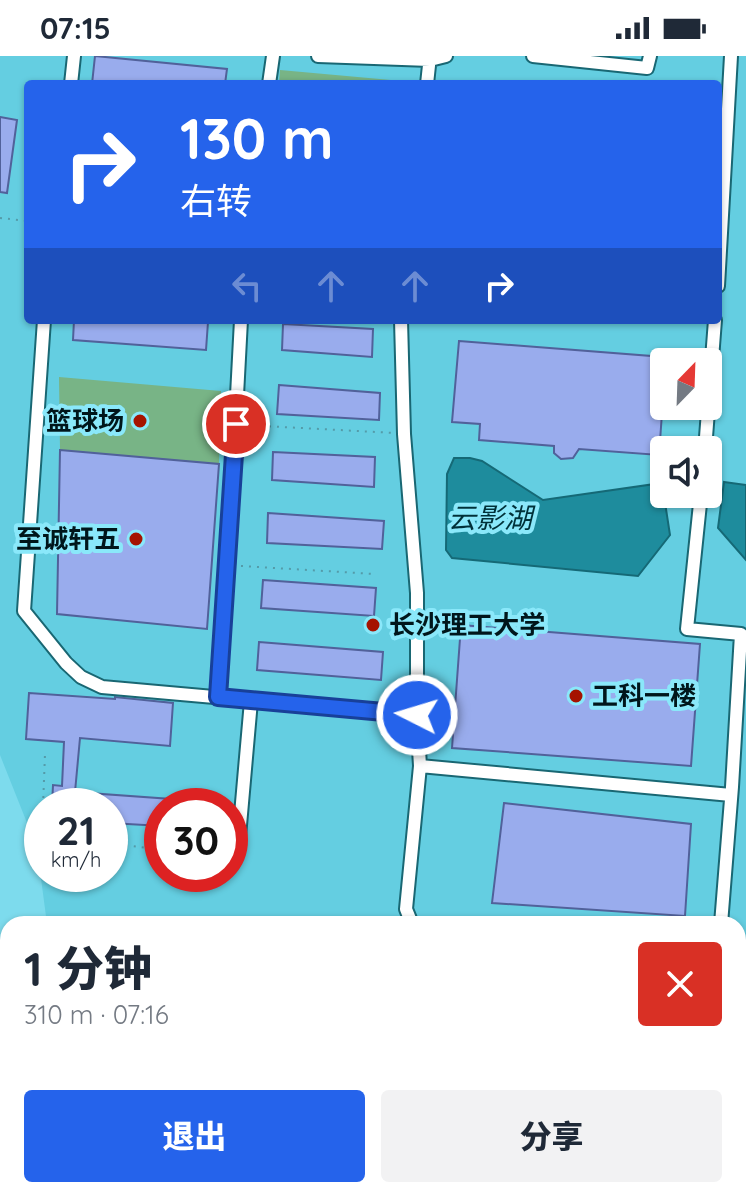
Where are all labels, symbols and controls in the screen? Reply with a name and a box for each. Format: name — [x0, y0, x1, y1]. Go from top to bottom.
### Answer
text: 07:15 — [40, 9, 111, 47]
text: 130 m — [180, 103, 334, 173]
icon: right — [48, 112, 152, 216]
text: 右转 — [180, 178, 252, 223]
icon: left — [225, 264, 269, 308]
icon: ahead — [309, 264, 353, 308]
icon: ahead — [393, 264, 437, 308]
icon: right — [477, 264, 521, 308]
north arrow — [650, 348, 722, 420]
map controls — [650, 348, 722, 508]
pin — [202, 390, 270, 458]
icon: arrive — [214, 402, 258, 446]
place label: 篮球场 — [46, 404, 124, 437]
marker: 篮球场 — [131, 412, 149, 430]
button: sound — [650, 436, 722, 508]
water label: 云影湖 — [448, 500, 536, 535]
place label: 至诚轩五 — [16, 522, 120, 555]
marker: 至诚轩五 — [127, 530, 145, 548]
place label: 长沙理工大学 — [389, 608, 545, 641]
marker: 长沙理工大学 — [364, 616, 382, 634]
position arrow — [375, 673, 459, 757]
place label: 工科一楼 — [592, 679, 696, 712]
marker: 工科一楼 — [567, 687, 585, 705]
speed limit sign: 30 — [144, 788, 248, 892]
text: 21 — [57, 805, 95, 855]
text: km/h — [51, 847, 101, 872]
text: 1 分钟 — [24, 938, 152, 998]
button: close — [638, 942, 722, 1026]
text: 310 m · 07:16 — [24, 998, 169, 1031]
button: 退出 — [24, 1090, 365, 1182]
button: 分享 — [381, 1090, 722, 1182]

